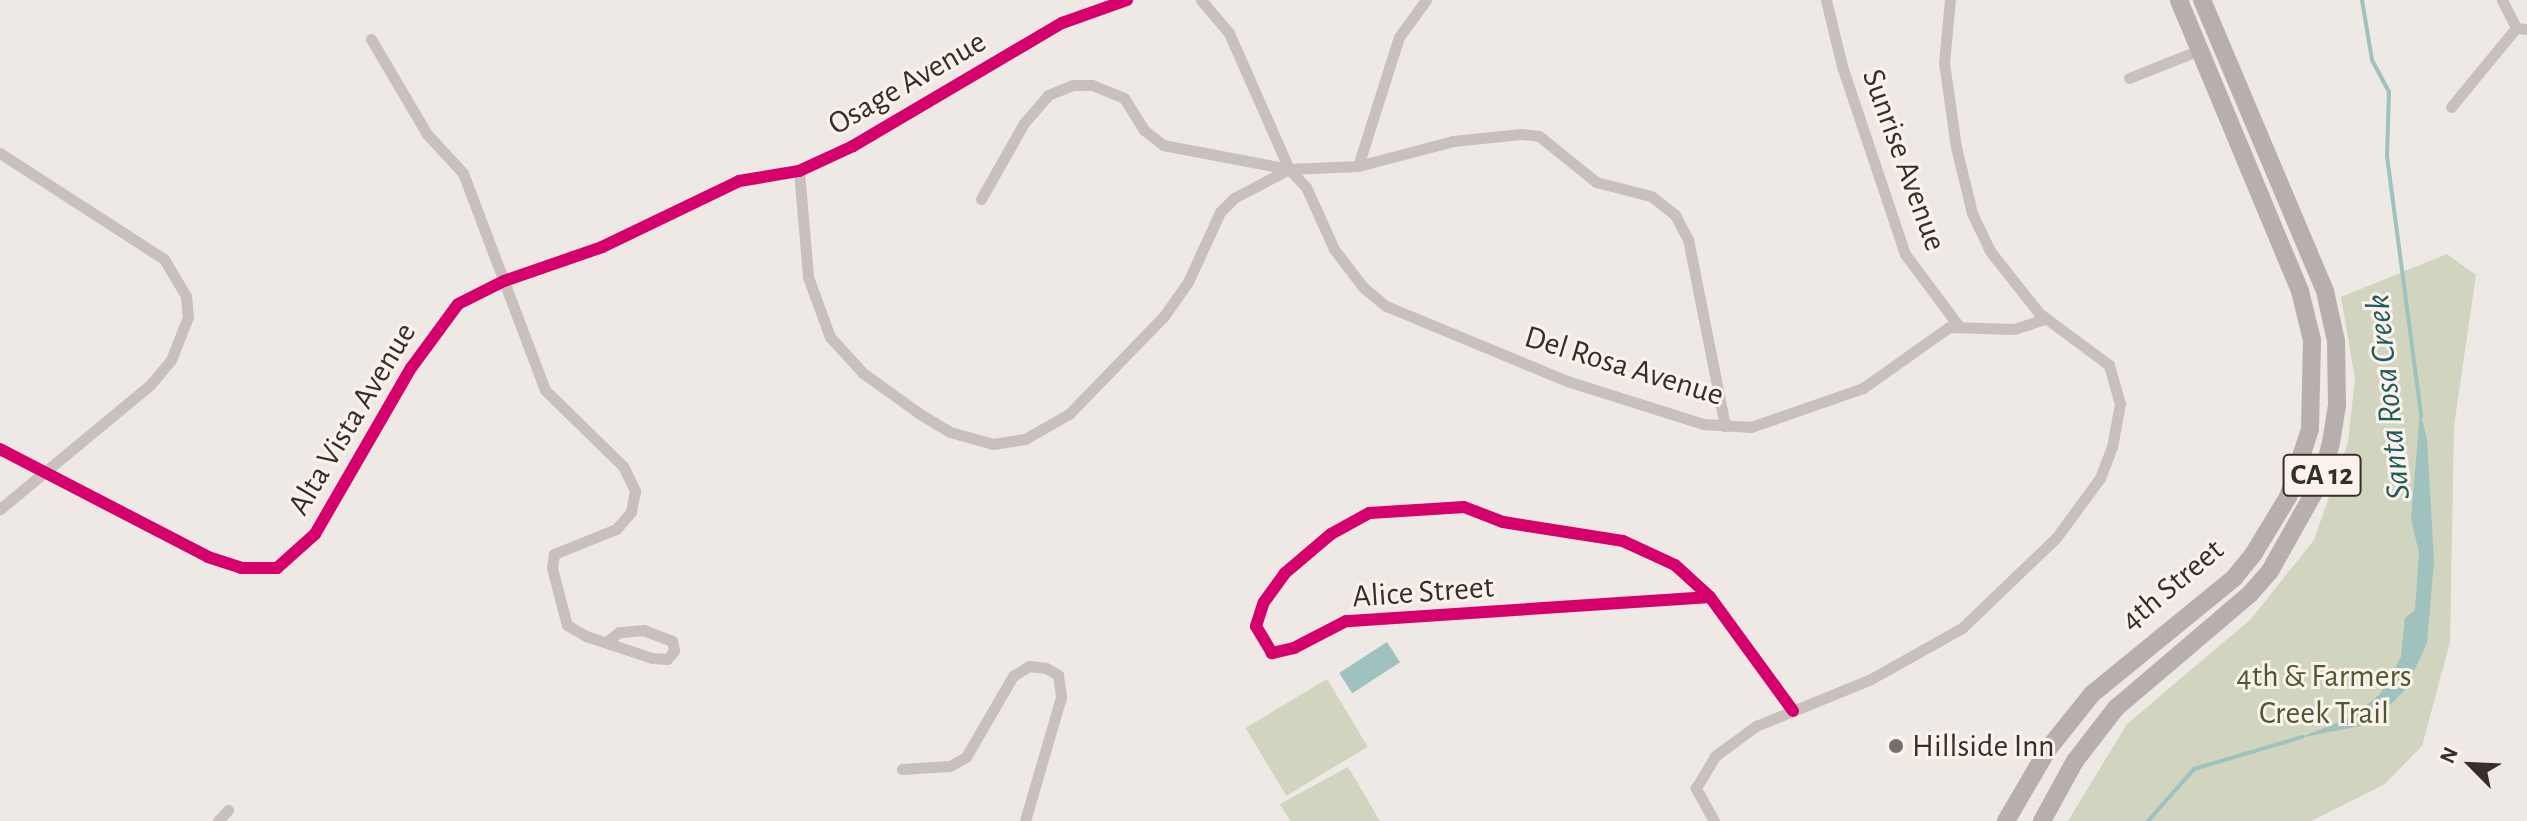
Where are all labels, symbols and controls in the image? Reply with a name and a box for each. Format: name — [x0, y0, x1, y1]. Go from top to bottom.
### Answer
street label: Osage Avenue — [821, 22, 993, 144]
street label: Sunrise Avenue — [1853, 64, 1955, 256]
water label: Santa Rosa Creek — [2358, 292, 2420, 502]
street label: Alta Vista Avenue — [279, 316, 425, 522]
street label: Del Rosa Avenue — [1520, 318, 1728, 414]
road number: CA 12 — [2282, 449, 2362, 501]
street label: 4th Street — [2113, 531, 2231, 639]
street label: Alice Street — [1351, 568, 1495, 616]
park label: 4th & Farmers Creek Trail — [2236, 658, 2412, 733]
north arrow — [2431, 725, 2511, 805]
place label: Hillside Inn — [1912, 727, 2055, 765]
marker: Hillside Inn — [1887, 737, 1905, 755]
text: N — [2436, 744, 2462, 767]

